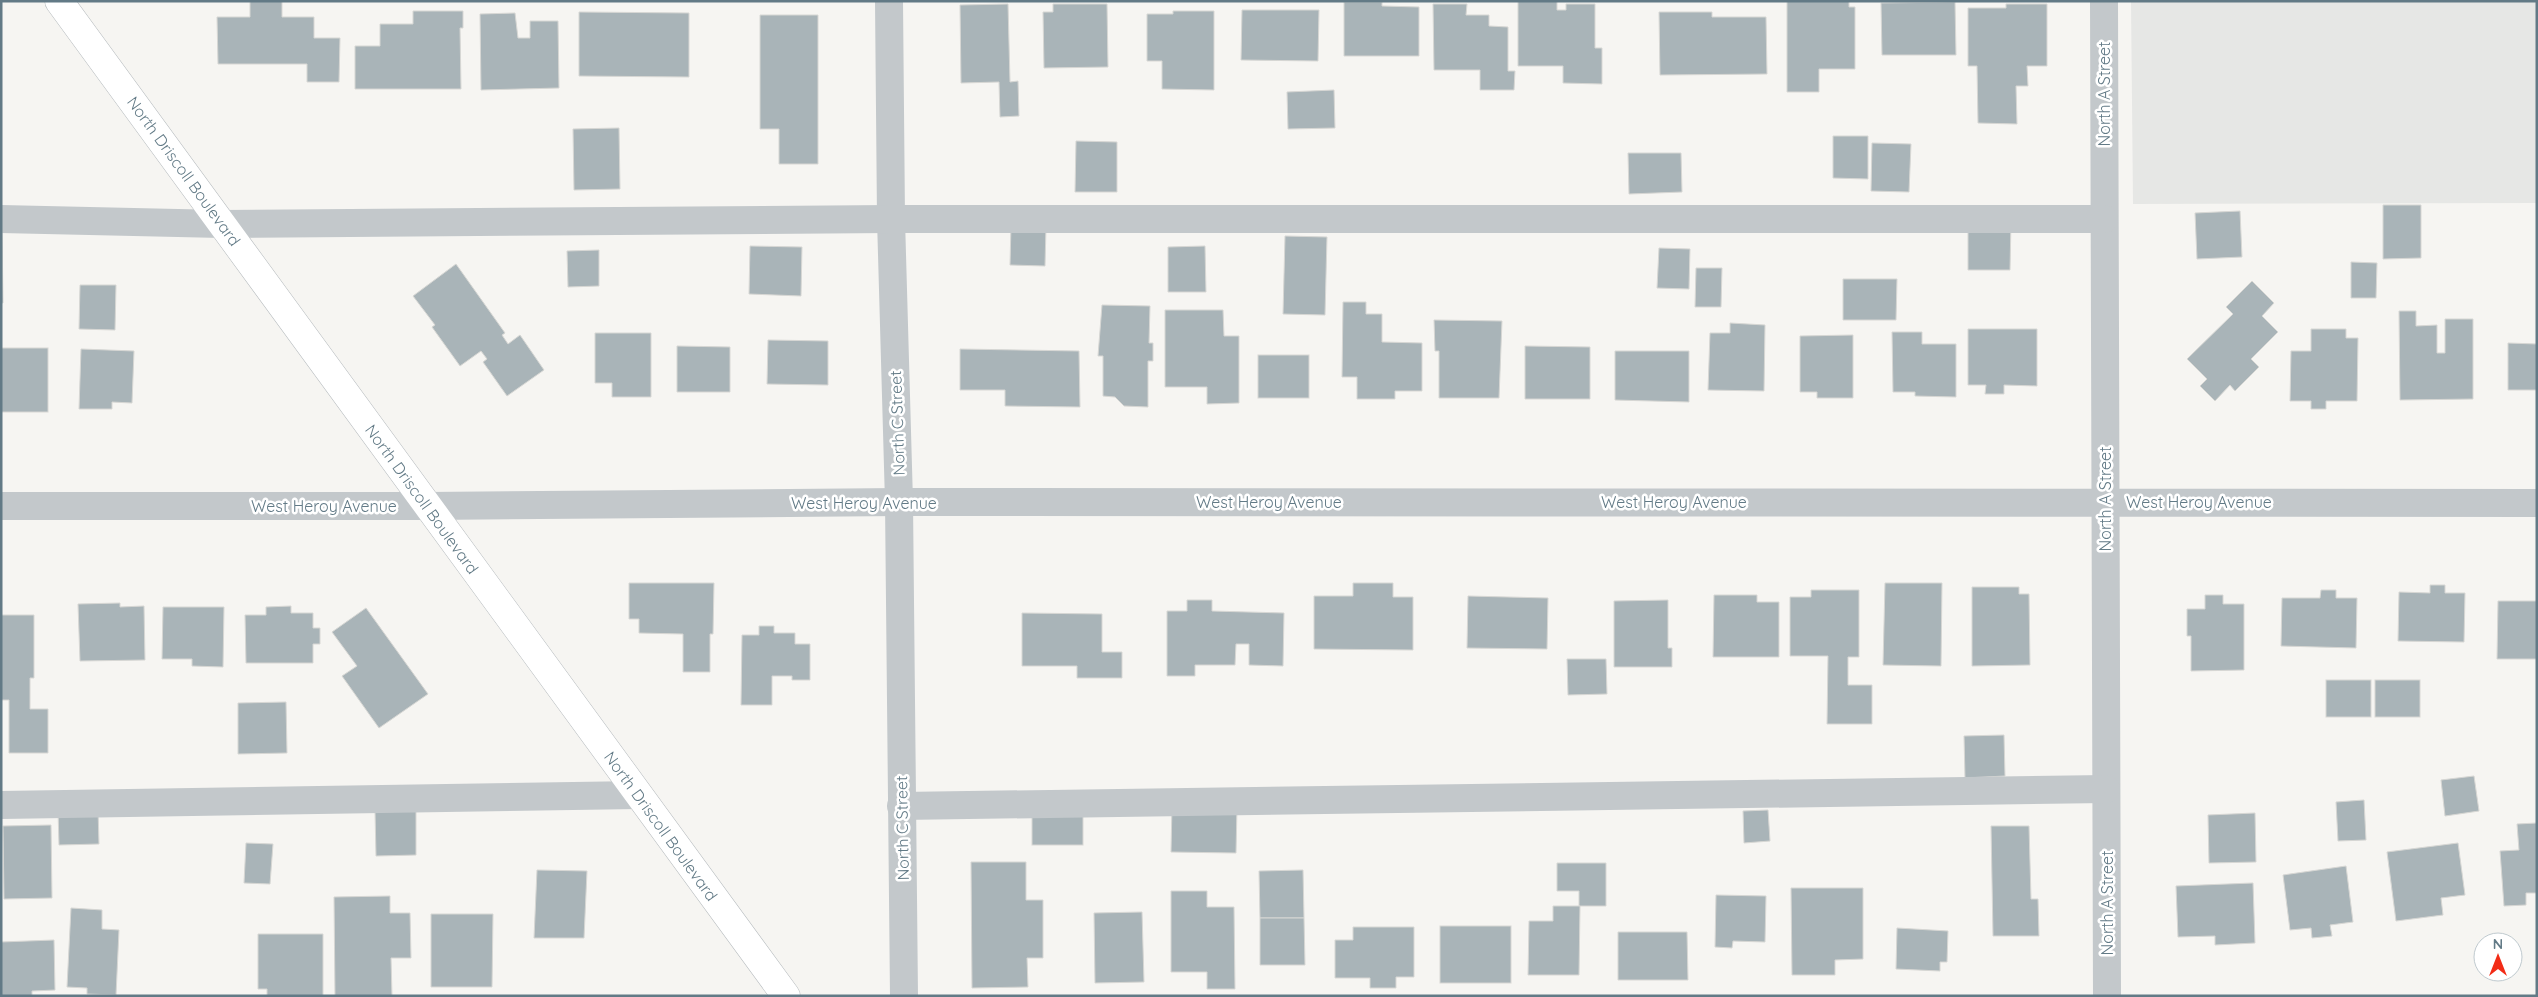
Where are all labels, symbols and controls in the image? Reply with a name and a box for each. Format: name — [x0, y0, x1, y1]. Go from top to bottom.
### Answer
street label: North A Street — [2094, 42, 2114, 146]
street label: North Driscoll Boulevard — [123, 92, 245, 250]
street label: North C Street — [885, 370, 909, 476]
street label: North Driscoll Boulevard — [361, 420, 483, 578]
street label: North A Street — [2095, 447, 2115, 551]
street label: West Heroy Avenue — [1196, 492, 1342, 512]
street label: West Heroy Avenue — [1601, 492, 1747, 512]
street label: West Heroy Avenue — [2126, 492, 2272, 512]
street label: West Heroy Avenue — [791, 493, 937, 513]
street label: West Heroy Avenue — [251, 496, 397, 516]
street label: North Driscoll Boulevard — [600, 747, 722, 905]
street label: North C Street — [891, 775, 913, 881]
street label: North A Street — [2097, 851, 2117, 955]
north arrow — [2473, 932, 2523, 982]
text: N — [2493, 935, 2503, 953]

